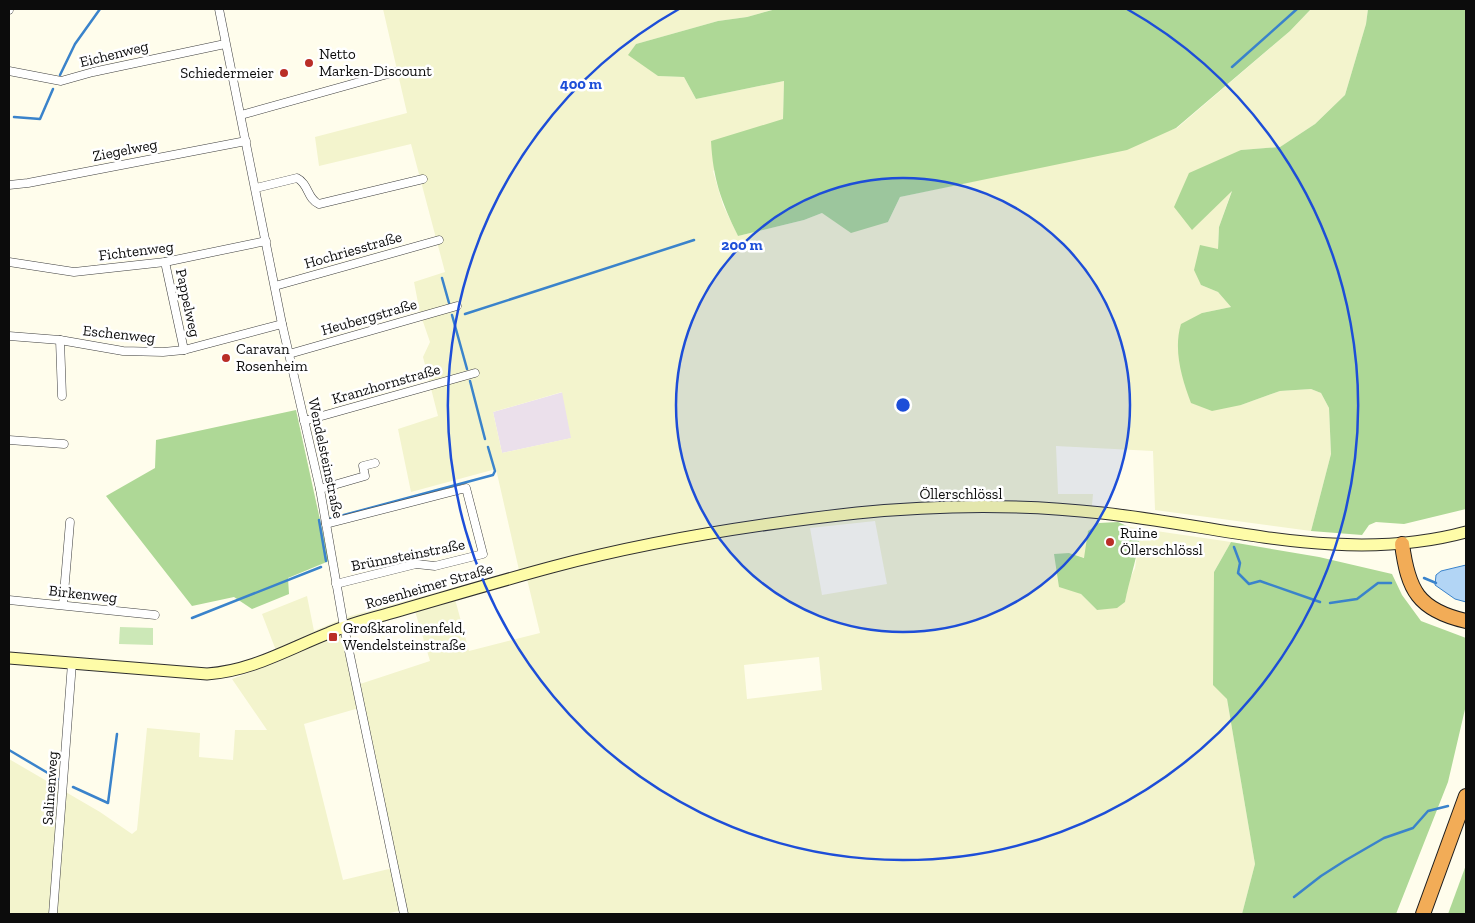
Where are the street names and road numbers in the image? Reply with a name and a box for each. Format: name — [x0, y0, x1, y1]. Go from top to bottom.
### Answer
street label: Eichenweg — [78, 37, 150, 71]
street label: Ziegelweg — [91, 135, 159, 165]
street label: Hochriesstraße — [302, 227, 404, 273]
street label: Fichtenweg — [97, 237, 175, 265]
street label: Pappelweg — [172, 267, 204, 339]
street label: Heubergstraße — [319, 295, 419, 339]
street label: Eschenweg — [82, 321, 156, 347]
street label: Kranzhornstraße — [330, 360, 442, 408]
street label: Wendelsteinstraße — [304, 396, 348, 520]
street label: Öllerschlössl — [920, 485, 1002, 503]
street label: Brünnsteinstraße — [350, 535, 466, 575]
street label: Rosenheimer Straße — [363, 559, 495, 613]
street label: Birkenweg — [48, 581, 118, 607]
street label: Salinenweg — [38, 750, 62, 826]

